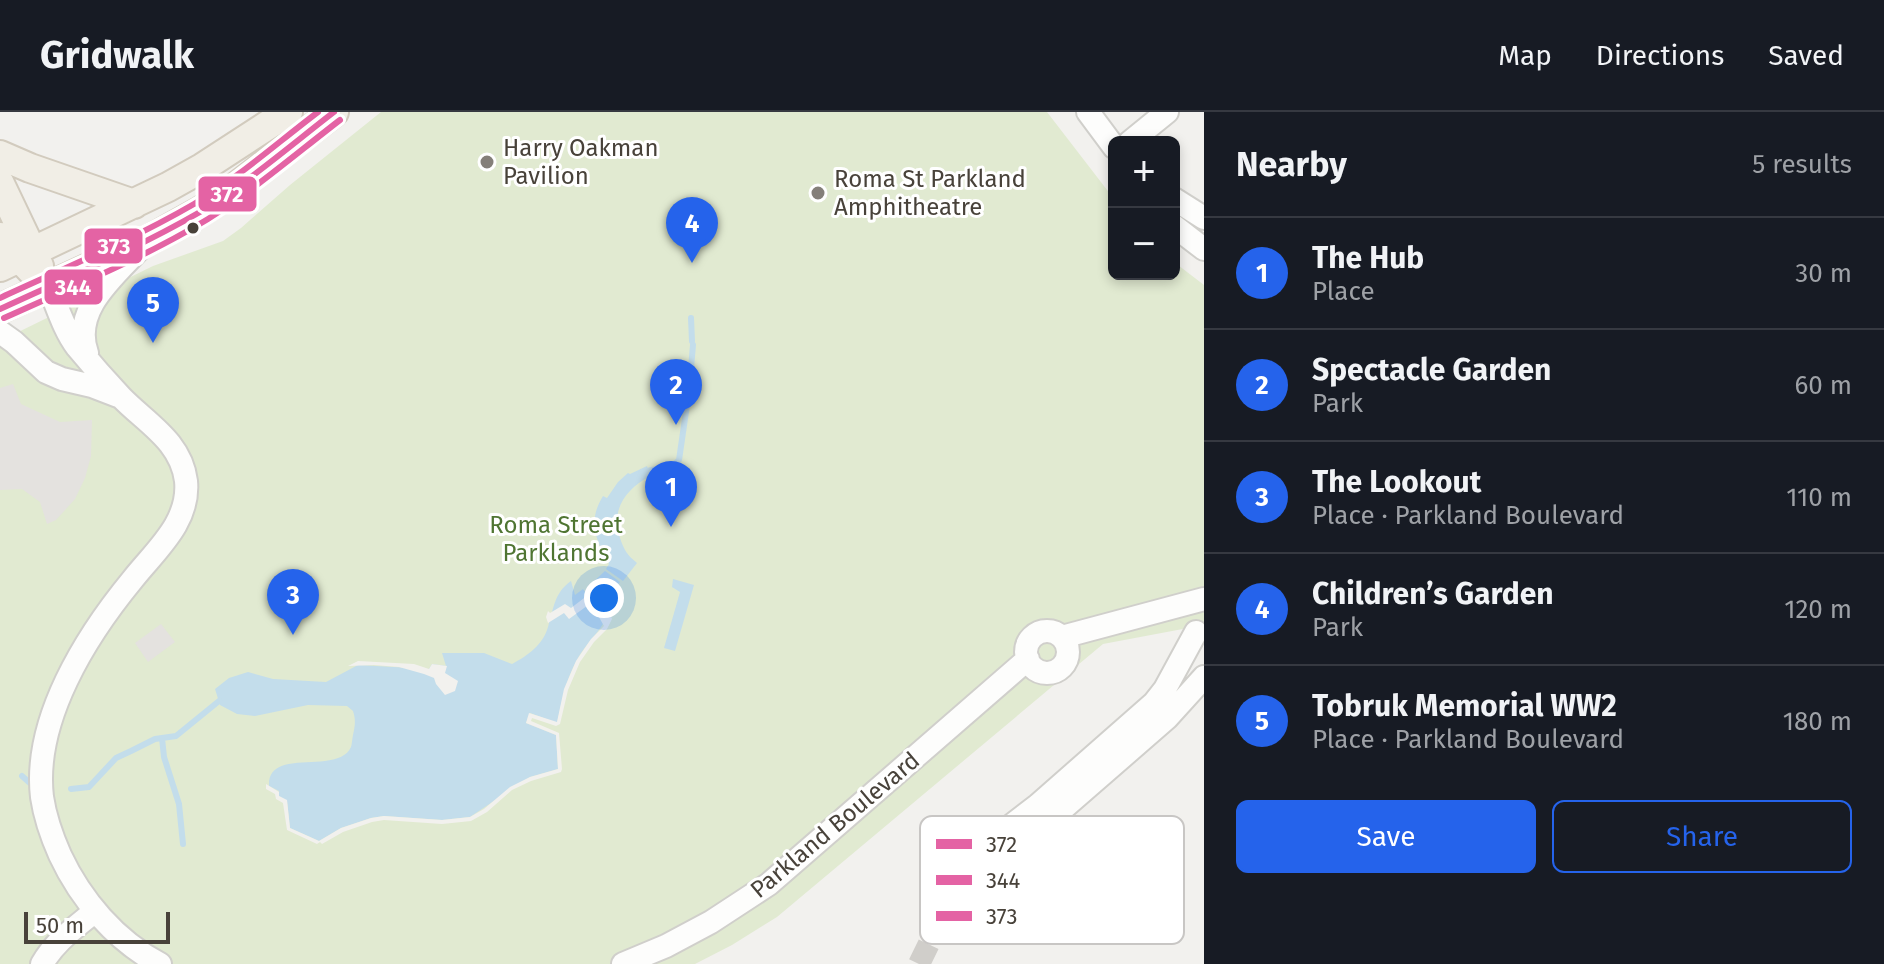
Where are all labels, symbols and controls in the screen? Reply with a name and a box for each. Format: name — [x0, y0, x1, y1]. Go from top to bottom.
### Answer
text: Gridwalk — [40, 32, 194, 78]
text: Map — [1498, 39, 1552, 72]
text: Directions — [1596, 39, 1724, 72]
text: Saved — [1768, 39, 1844, 72]
place label: Harry Oakman Pavilion — [503, 134, 658, 190]
map controls — [1108, 136, 1180, 280]
button: + — [1108, 136, 1180, 208]
text: Nearby — [1236, 144, 1347, 185]
text: 5 results — [1752, 149, 1852, 180]
marker: Harry Oakman Pavilion — [478, 153, 496, 171]
place label: Roma St Parkland Amphitheatre — [834, 165, 1026, 221]
line badge: 372 — [197, 175, 258, 213]
text: 372 — [210, 181, 243, 208]
marker: Roma St Parkland Amphitheatre — [809, 184, 827, 202]
pin: 4 — [666, 197, 718, 263]
button: − — [1108, 208, 1180, 280]
unlabelled marker — [185, 220, 201, 236]
line badge: 373 — [83, 227, 144, 265]
text: 373 — [97, 233, 130, 260]
text: The Hub — [1312, 240, 1424, 276]
text: 1 — [1256, 258, 1268, 289]
text: 30 m — [1795, 258, 1852, 289]
line badge: 344 — [43, 268, 104, 306]
text: 344 — [54, 274, 91, 301]
text: Place — [1312, 276, 1375, 307]
pin: 5 — [127, 277, 179, 343]
text: Spectacle Garden — [1312, 352, 1551, 388]
pin: 2 — [650, 359, 702, 425]
text: 2 — [1255, 370, 1269, 401]
text: 60 m — [1794, 370, 1852, 401]
text: Park — [1312, 388, 1363, 419]
pin: 1 — [645, 461, 697, 527]
text: The Lookout — [1312, 464, 1481, 500]
text: 3 — [1255, 482, 1269, 513]
text: 110 m — [1786, 482, 1852, 513]
text: Place · Parkland Boulevard — [1312, 500, 1624, 531]
park label: Roma Street Parklands — [489, 511, 623, 567]
pin: 3 — [267, 569, 319, 635]
text: Children’s Garden — [1312, 576, 1554, 612]
your location — [584, 578, 624, 618]
text: 4 — [1255, 594, 1269, 625]
text: 120 m — [1784, 594, 1852, 625]
text: Park — [1312, 612, 1363, 643]
text: Tobruk Memorial WW2 — [1312, 688, 1617, 724]
text: 5 — [1255, 706, 1269, 737]
text: 180 m — [1783, 706, 1852, 737]
text: Place · Parkland Boulevard — [1312, 724, 1624, 755]
street label: Parkland Boulevard — [745, 746, 925, 904]
button: Save — [1236, 800, 1536, 873]
button: Share — [1552, 800, 1852, 873]
legend — [920, 816, 1184, 944]
text: 372 — [986, 831, 1017, 858]
text: 344 — [986, 867, 1021, 894]
text: 373 — [986, 903, 1017, 930]
scale bar — [24, 908, 170, 944]
text: 50 m — [36, 912, 84, 939]

